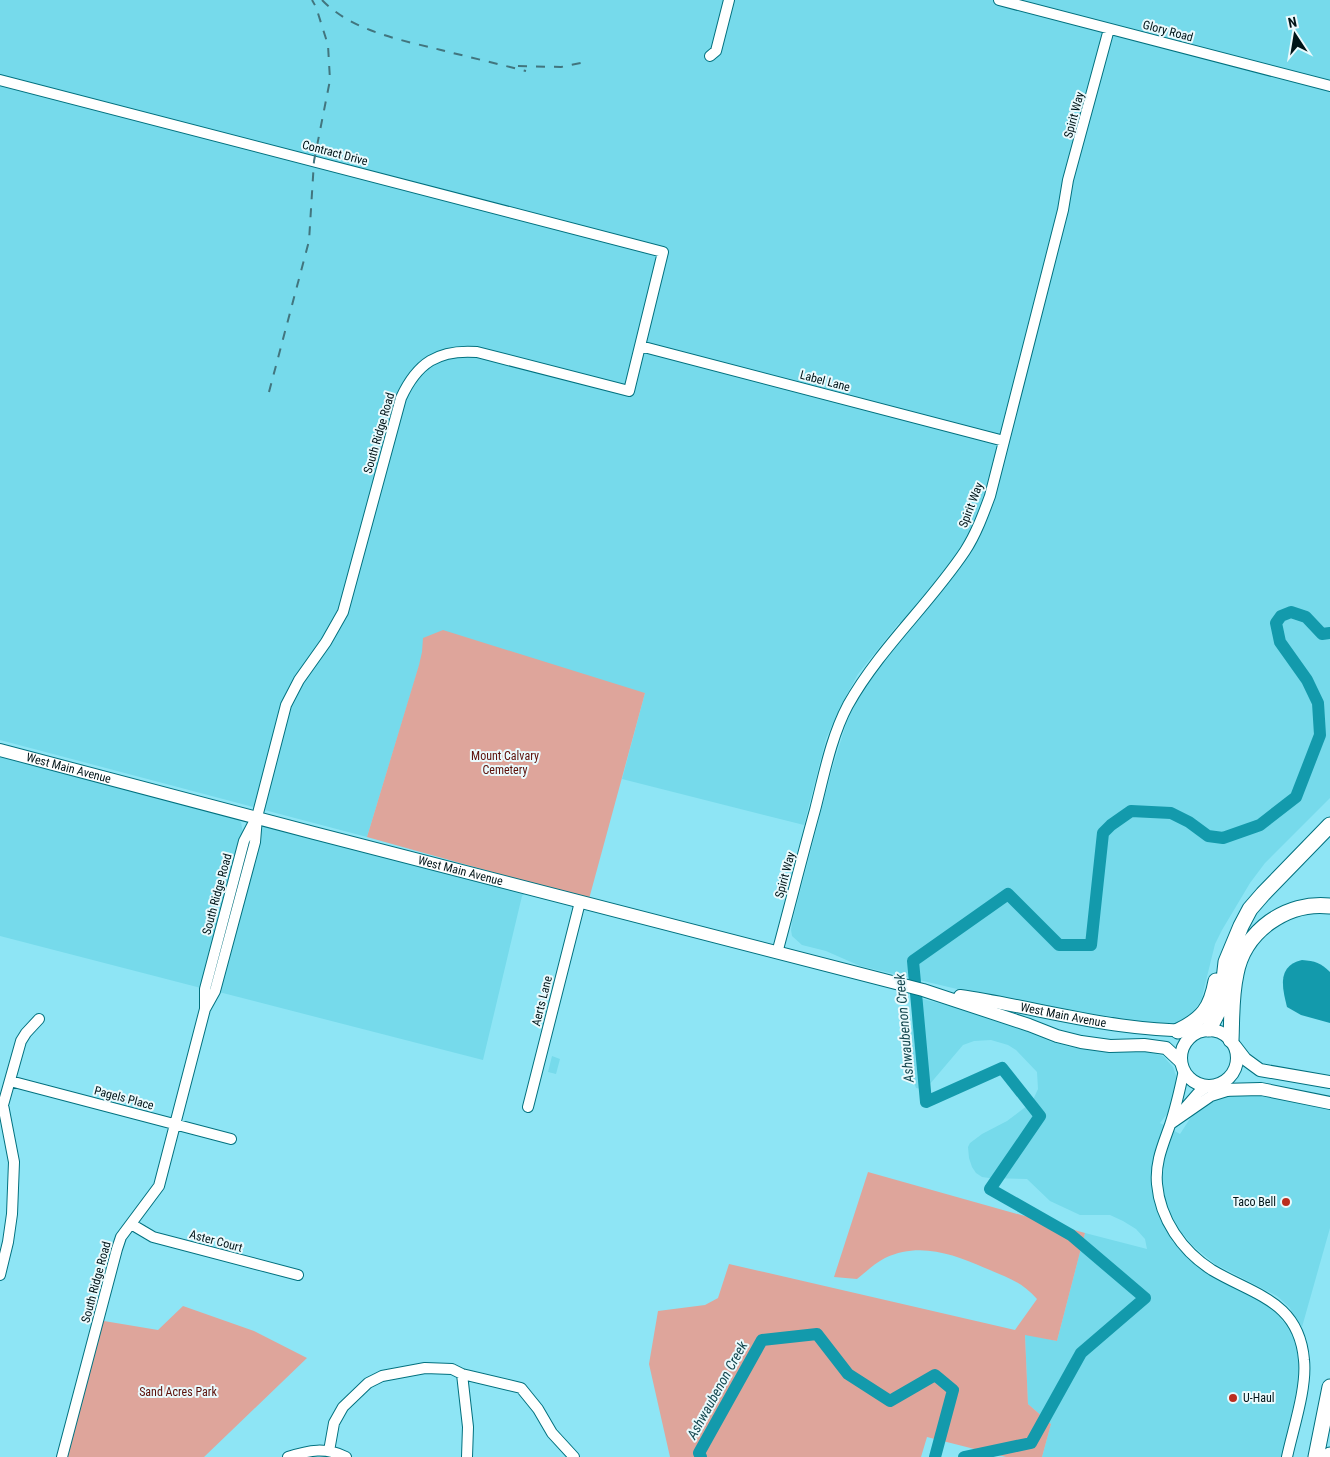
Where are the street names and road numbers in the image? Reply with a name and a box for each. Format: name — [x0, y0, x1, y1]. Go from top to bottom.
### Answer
street label: Glory Road — [1141, 18, 1195, 44]
street label: Spirit Way — [1061, 90, 1087, 140]
street label: Contract Drive — [301, 138, 370, 169]
street label: Label Lane — [798, 368, 852, 395]
street label: South Ridge Road — [361, 391, 397, 475]
street label: Spirit Way — [956, 480, 986, 530]
street label: West Main Avenue — [25, 750, 113, 786]
street label: Spirit Way — [772, 850, 798, 900]
street label: South Ridge Road — [199, 852, 235, 936]
street label: West Main Avenue — [416, 853, 505, 888]
street label: Aerts Lane — [529, 974, 555, 1028]
street label: West Main Avenue — [1019, 1000, 1108, 1030]
street label: Pagels Place — [93, 1083, 156, 1113]
street label: Aster Court — [188, 1227, 244, 1255]
street label: South Ridge Road — [78, 1240, 114, 1324]

